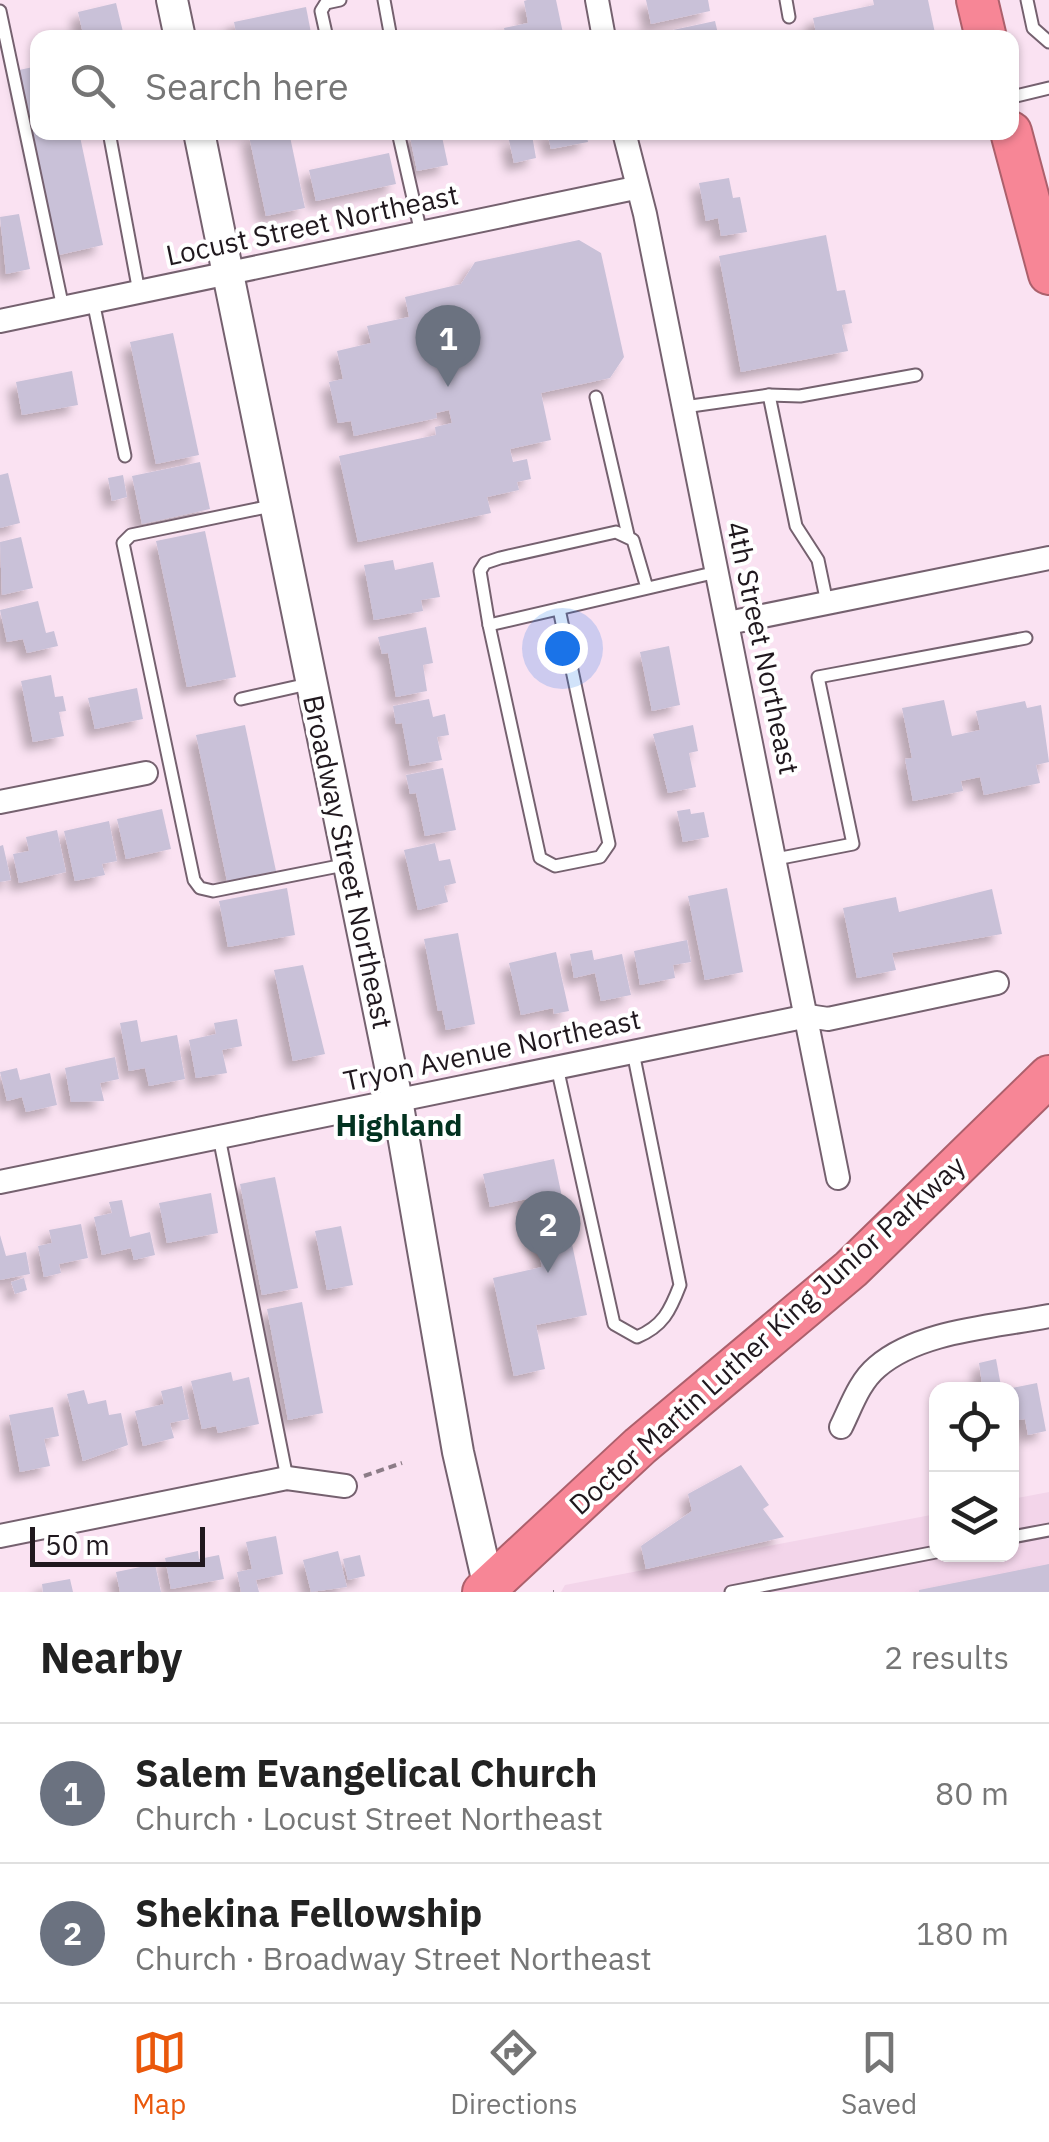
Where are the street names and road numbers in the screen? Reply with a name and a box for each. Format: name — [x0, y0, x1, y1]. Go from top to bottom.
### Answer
street label: Locust Street Northeast — [162, 175, 461, 274]
street label: 4th Street Northeast — [719, 518, 808, 778]
street label: Broadway Street Northeast — [295, 691, 402, 1032]
street label: Tryon Avenue Northeast — [340, 1000, 644, 1099]
street label: Doctor Martin Luther King Junior Parkway — [561, 1147, 972, 1522]

